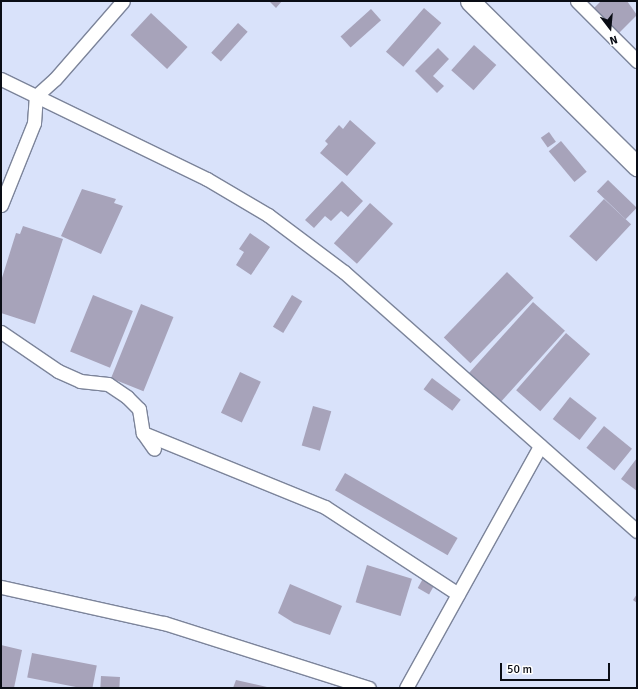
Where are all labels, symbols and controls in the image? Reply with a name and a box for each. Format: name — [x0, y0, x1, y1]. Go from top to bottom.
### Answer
north arrow — [590, 8, 630, 48]
text: N — [608, 33, 619, 47]
scale bar — [502, 655, 612, 681]
text: 50 m — [507, 662, 532, 677]

